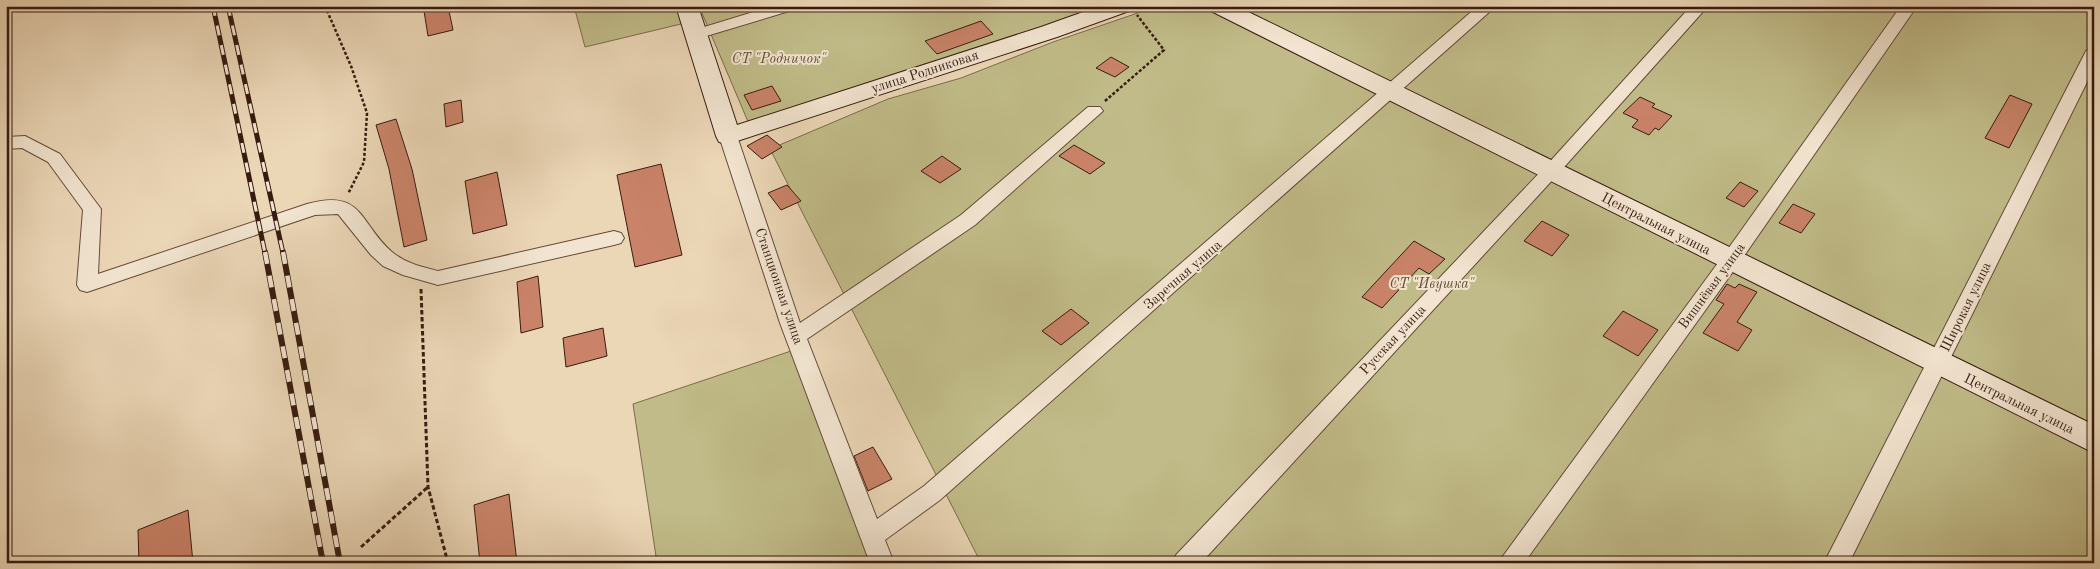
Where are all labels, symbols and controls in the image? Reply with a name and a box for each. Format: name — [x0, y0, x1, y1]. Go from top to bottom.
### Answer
street label: улица Родниковая — [870, 48, 980, 96]
park label: СТ "Родничок" — [732, 52, 827, 66]
street label: Центральная улица — [1599, 190, 1713, 258]
street label: Станционная улица — [753, 226, 806, 346]
street label: Заречная улица — [1141, 238, 1225, 312]
street label: Вишнёвая улица — [1676, 240, 1748, 332]
street label: Широкая улица — [1938, 260, 1994, 354]
park label: СТ "Ивушка" — [1390, 277, 1475, 292]
street label: Русская улица — [1357, 302, 1429, 377]
street label: Центральная улица — [1962, 371, 2076, 437]

